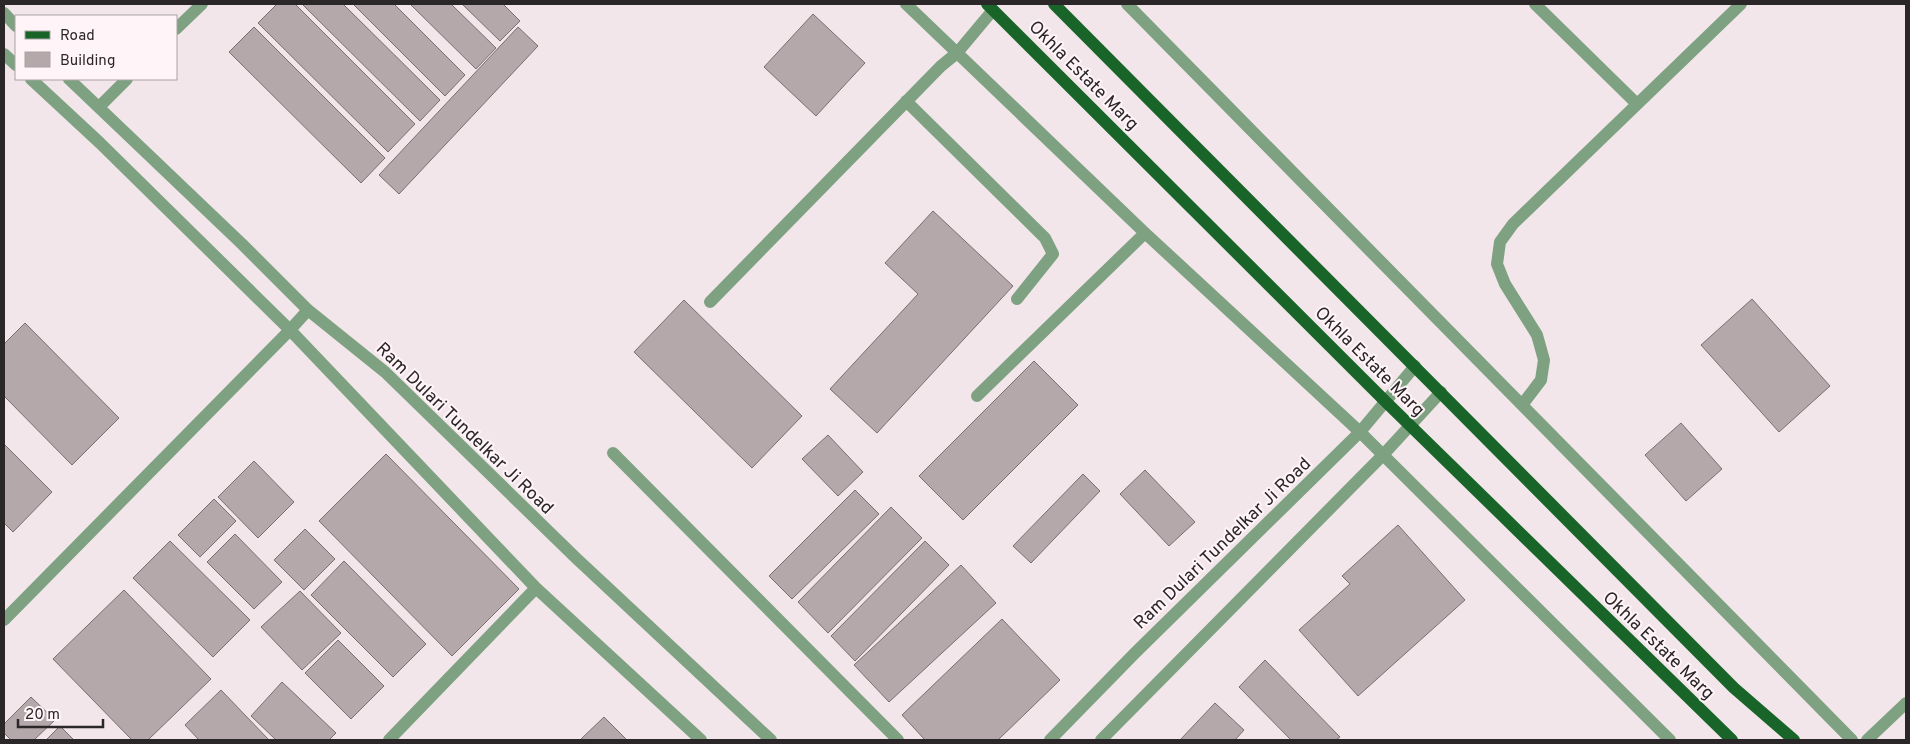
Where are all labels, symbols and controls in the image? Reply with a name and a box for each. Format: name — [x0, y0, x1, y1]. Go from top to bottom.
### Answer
legend — [15, 15, 178, 80]
street label: Okhla Estate Marg — [1023, 16, 1143, 136]
text: Road — [60, 27, 95, 46]
text: Building — [60, 52, 115, 71]
street label: Okhla Estate Marg — [1309, 302, 1429, 422]
street label: Ram Dulari Tundelkar Ji Road — [370, 338, 558, 520]
street label: Ram Dulari Tundelkar Ji Road — [1129, 453, 1317, 635]
street label: Okhla Estate Marg — [1597, 587, 1719, 705]
scale bar — [18, 696, 102, 728]
text: 20 m — [25, 706, 60, 725]

